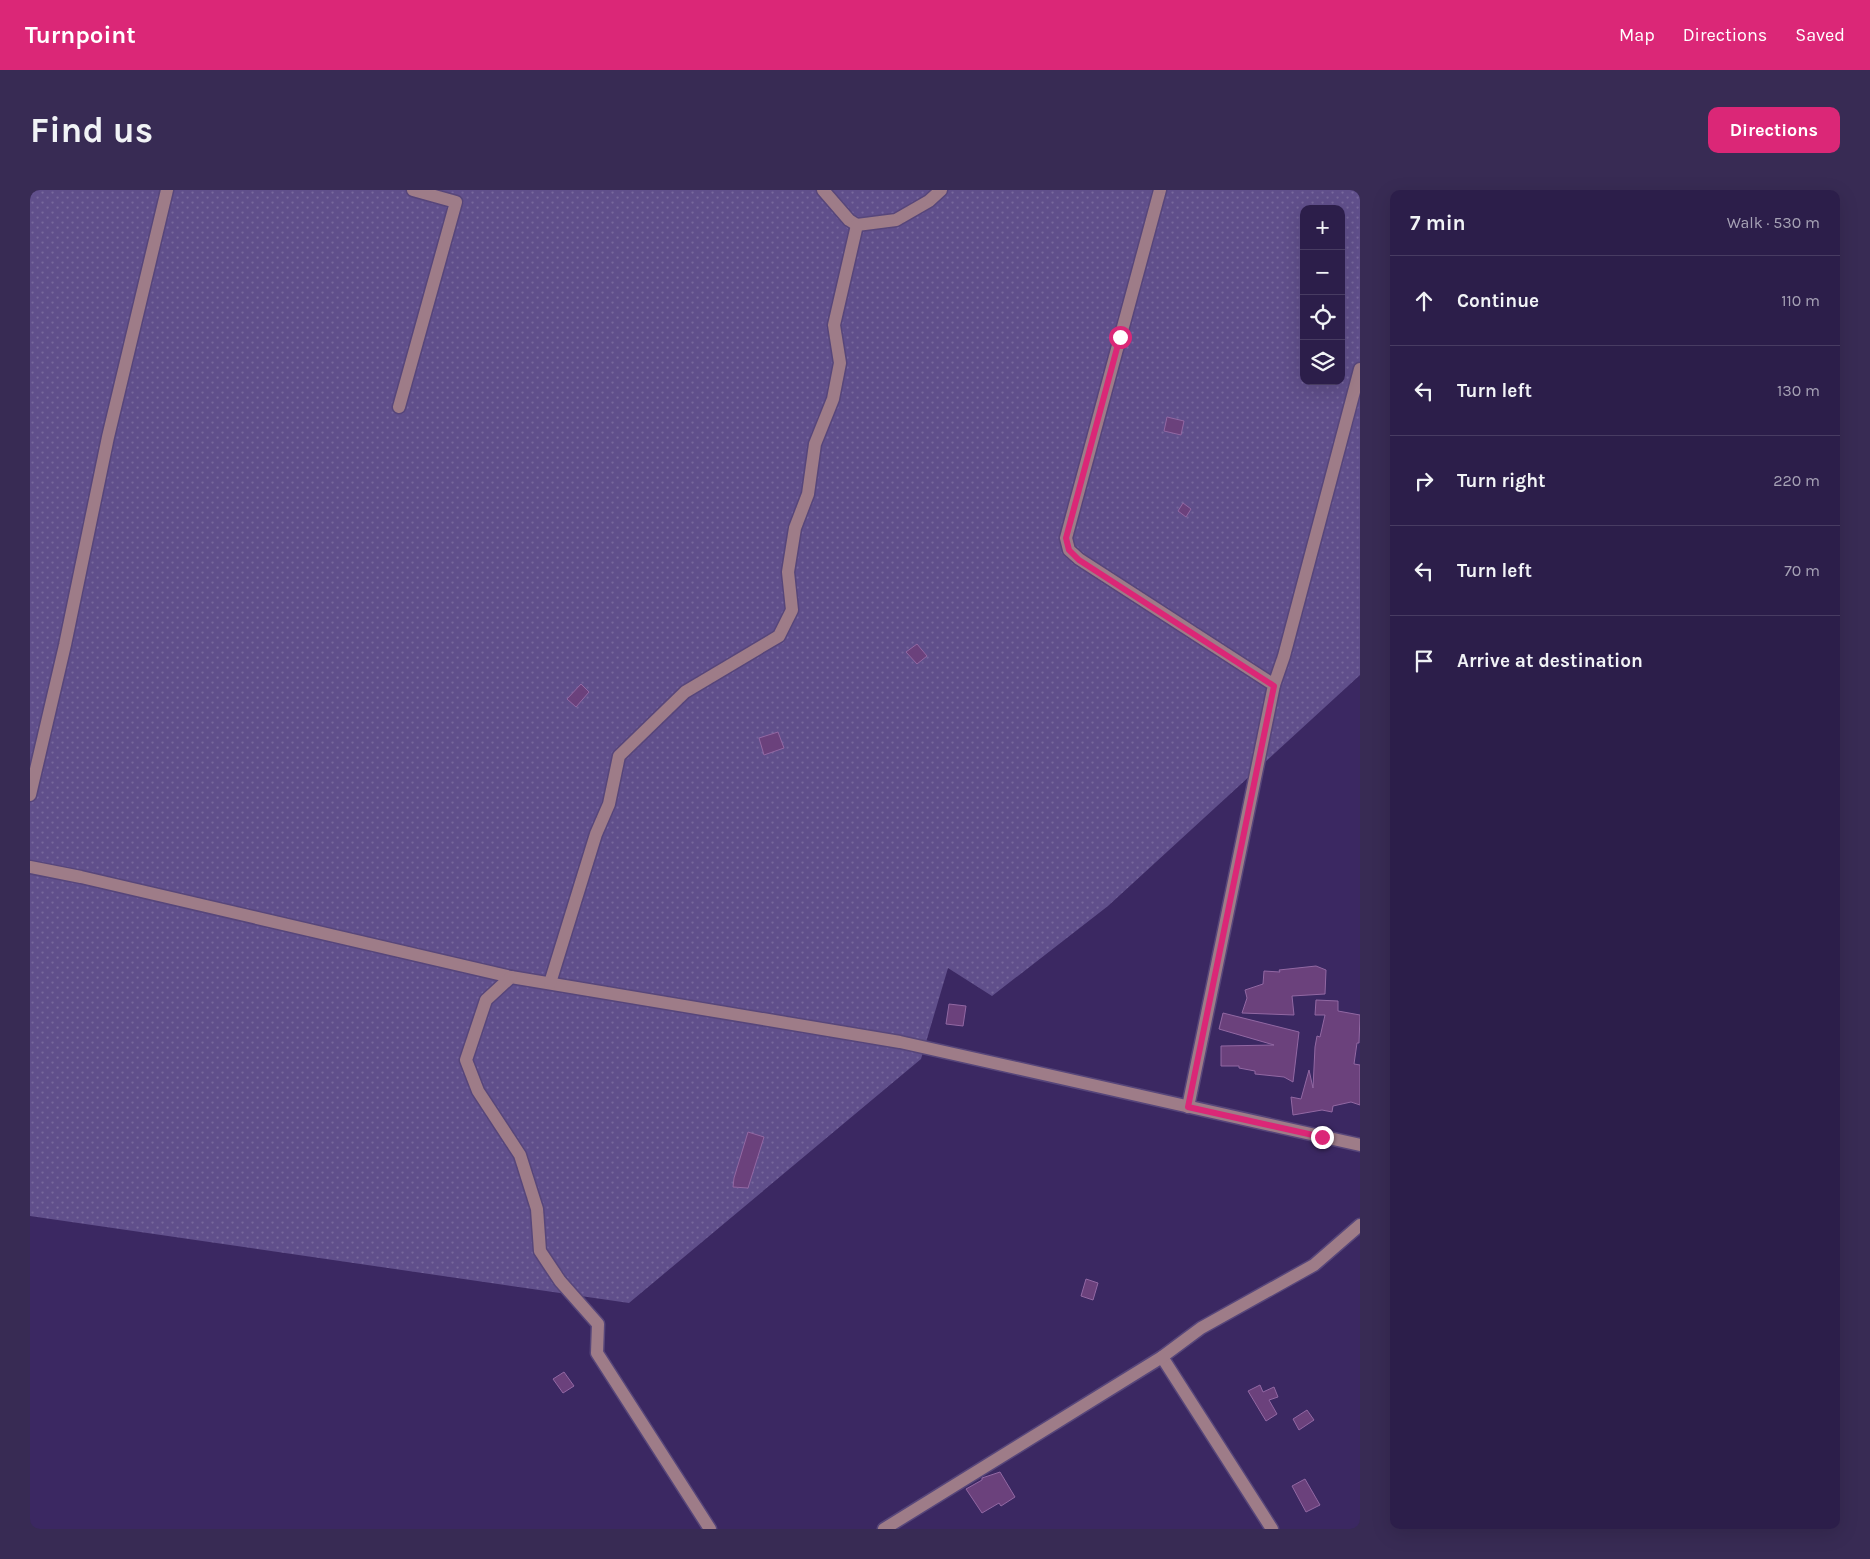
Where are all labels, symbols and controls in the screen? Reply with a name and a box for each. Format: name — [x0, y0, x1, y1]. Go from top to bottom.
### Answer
text: Turnpoint — [25, 21, 136, 49]
text: Map — [1619, 24, 1655, 46]
text: Directions — [1683, 24, 1767, 46]
text: Saved — [1795, 24, 1845, 46]
button: Directions — [1708, 107, 1840, 153]
text: Find us — [30, 110, 153, 151]
map controls — [1300, 205, 1345, 385]
button: + — [1300, 205, 1345, 250]
text: 7 min — [1410, 211, 1466, 235]
text: Walk · 530 m — [1727, 213, 1820, 232]
button: − — [1300, 250, 1345, 295]
icon: ahead — [1410, 287, 1438, 315]
text: Continue — [1457, 290, 1539, 312]
text: 110 m — [1781, 291, 1820, 310]
button: locate — [1300, 295, 1345, 340]
route start — [1109, 326, 1132, 349]
button: layers — [1300, 340, 1345, 385]
icon: left — [1410, 377, 1438, 405]
text: Turn left — [1457, 380, 1532, 402]
text: 130 m — [1777, 381, 1820, 400]
icon: right — [1410, 467, 1438, 495]
text: Turn right — [1457, 470, 1546, 492]
text: 220 m — [1773, 471, 1820, 490]
icon: left — [1410, 557, 1438, 585]
text: Turn left — [1457, 560, 1532, 582]
text: 70 m — [1784, 561, 1820, 580]
icon: arrive — [1410, 647, 1438, 675]
text: Arrive at destination — [1457, 650, 1643, 672]
route end — [1311, 1126, 1334, 1149]

